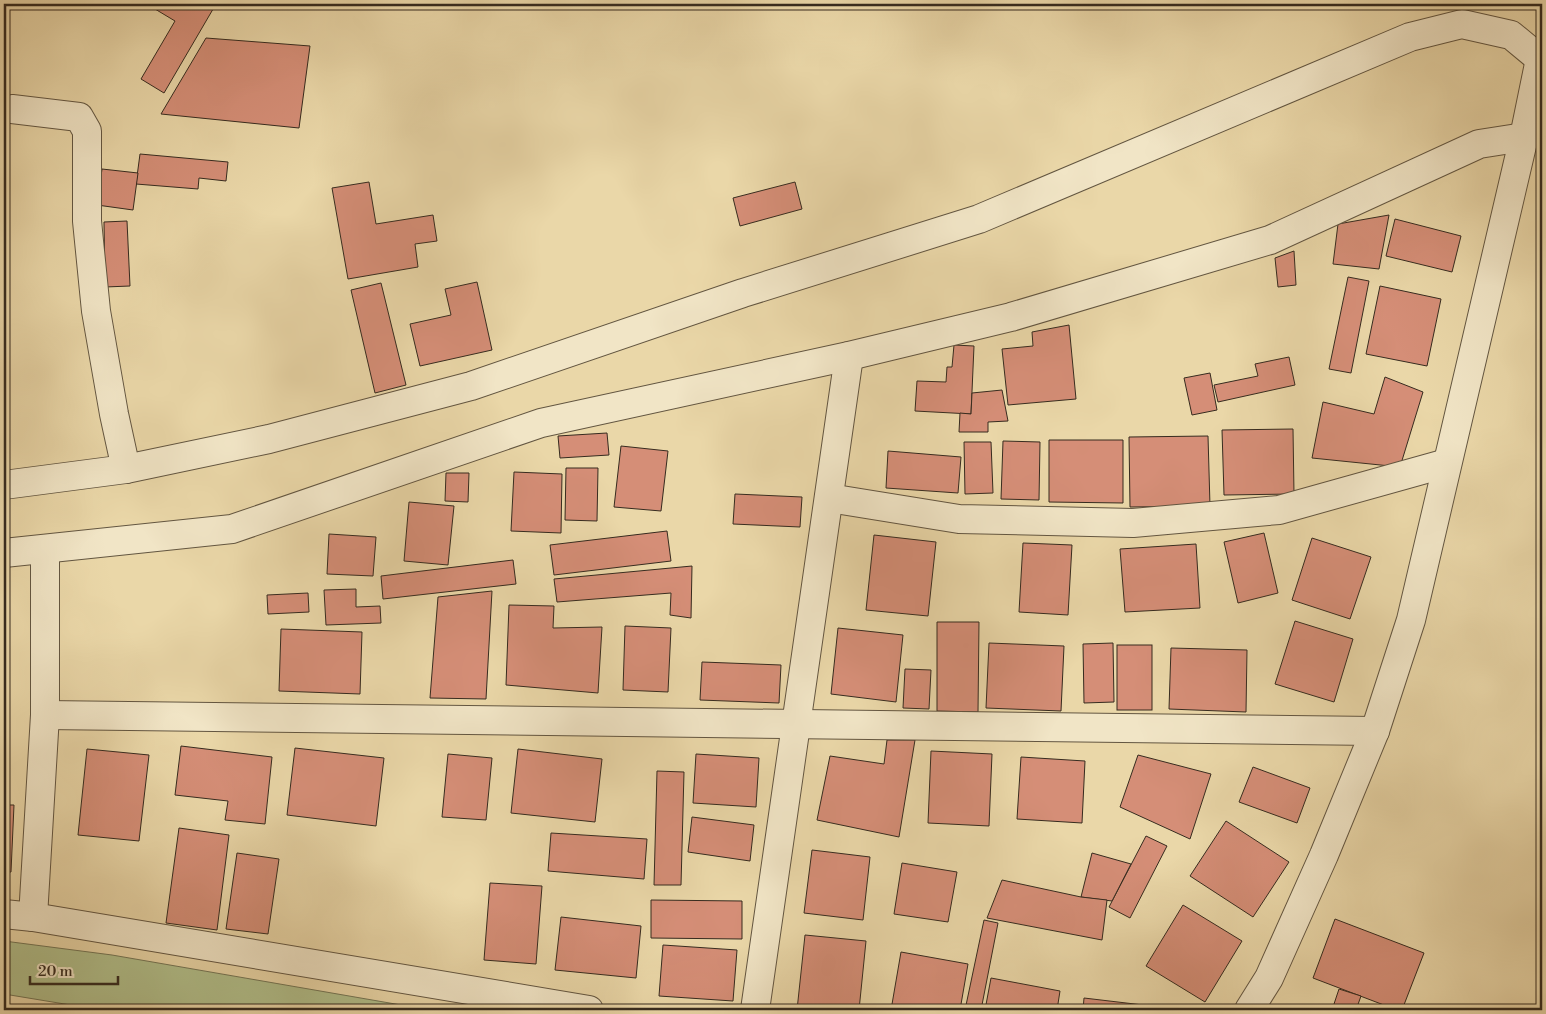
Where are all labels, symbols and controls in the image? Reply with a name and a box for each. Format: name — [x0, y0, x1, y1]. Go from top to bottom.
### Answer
scale bar — [30, 954, 118, 986]
text: 20 m — [38, 962, 73, 981]

